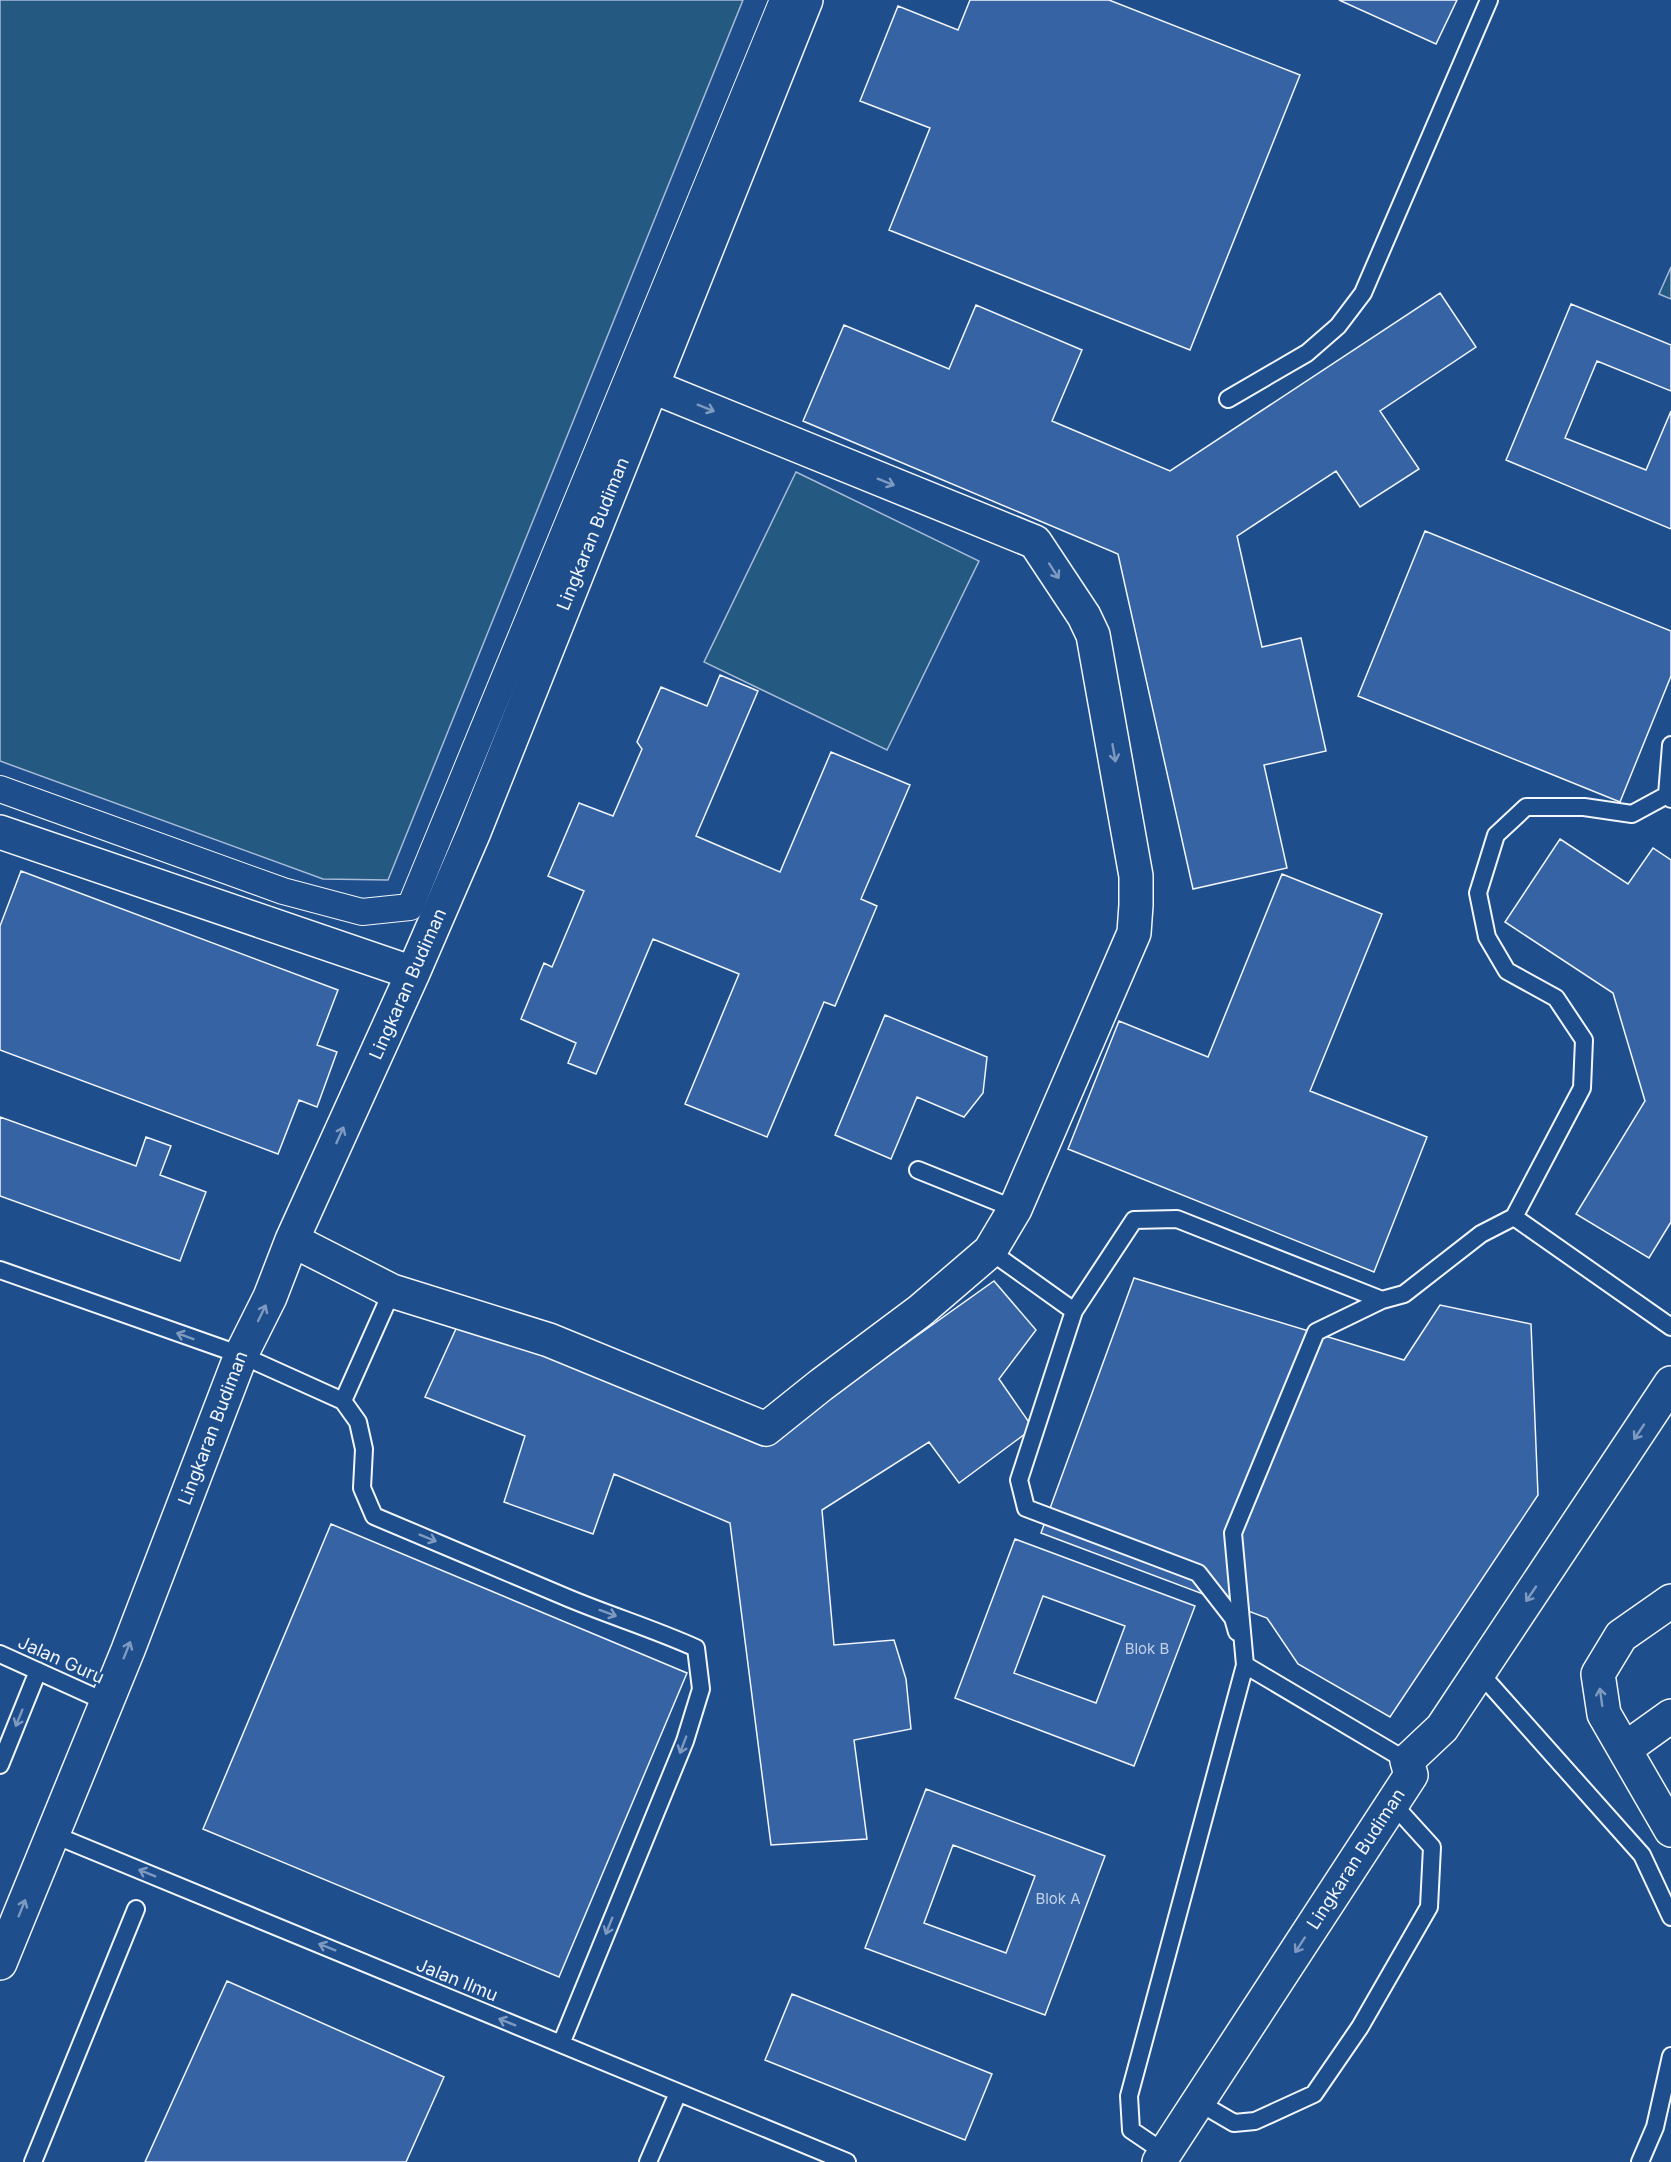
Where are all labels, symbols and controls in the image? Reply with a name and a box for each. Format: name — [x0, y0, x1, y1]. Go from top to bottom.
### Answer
one-way arrow — [696, 403, 714, 414]
street label: Lingkaran Budiman — [552, 454, 633, 613]
one-way arrow — [876, 477, 895, 488]
one-way arrow — [1047, 563, 1060, 580]
one-way arrow — [1109, 743, 1120, 762]
street label: Lingkaran Budiman — [365, 905, 450, 1063]
one-way arrow — [335, 1126, 347, 1144]
one-way arrow — [256, 1304, 268, 1322]
one-way arrow — [177, 1329, 195, 1340]
street label: Lingkaran Budiman — [174, 1348, 252, 1508]
one-way arrow — [1632, 1423, 1644, 1440]
one-way arrow — [419, 1533, 437, 1544]
one-way arrow — [1525, 1586, 1537, 1602]
one-way arrow — [599, 1608, 617, 1619]
street label: Jalan Guru — [15, 1631, 108, 1688]
house number: Blok B — [1125, 1639, 1169, 1658]
one-way arrow — [122, 1641, 133, 1660]
one-way arrow — [1596, 1687, 1607, 1707]
one-way arrow — [13, 1708, 24, 1727]
one-way arrow — [677, 1735, 688, 1754]
street label: Lingkaran Budiman — [1302, 1785, 1409, 1933]
one-way arrow — [138, 1867, 156, 1878]
house number: Blok A — [1035, 1889, 1081, 1908]
one-way arrow — [17, 1900, 28, 1918]
one-way arrow — [603, 1916, 614, 1935]
one-way arrow — [1294, 1936, 1306, 1952]
one-way arrow — [318, 1941, 337, 1952]
street label: Jalan Ilmu — [413, 1954, 501, 2005]
one-way arrow — [498, 2016, 517, 2027]

